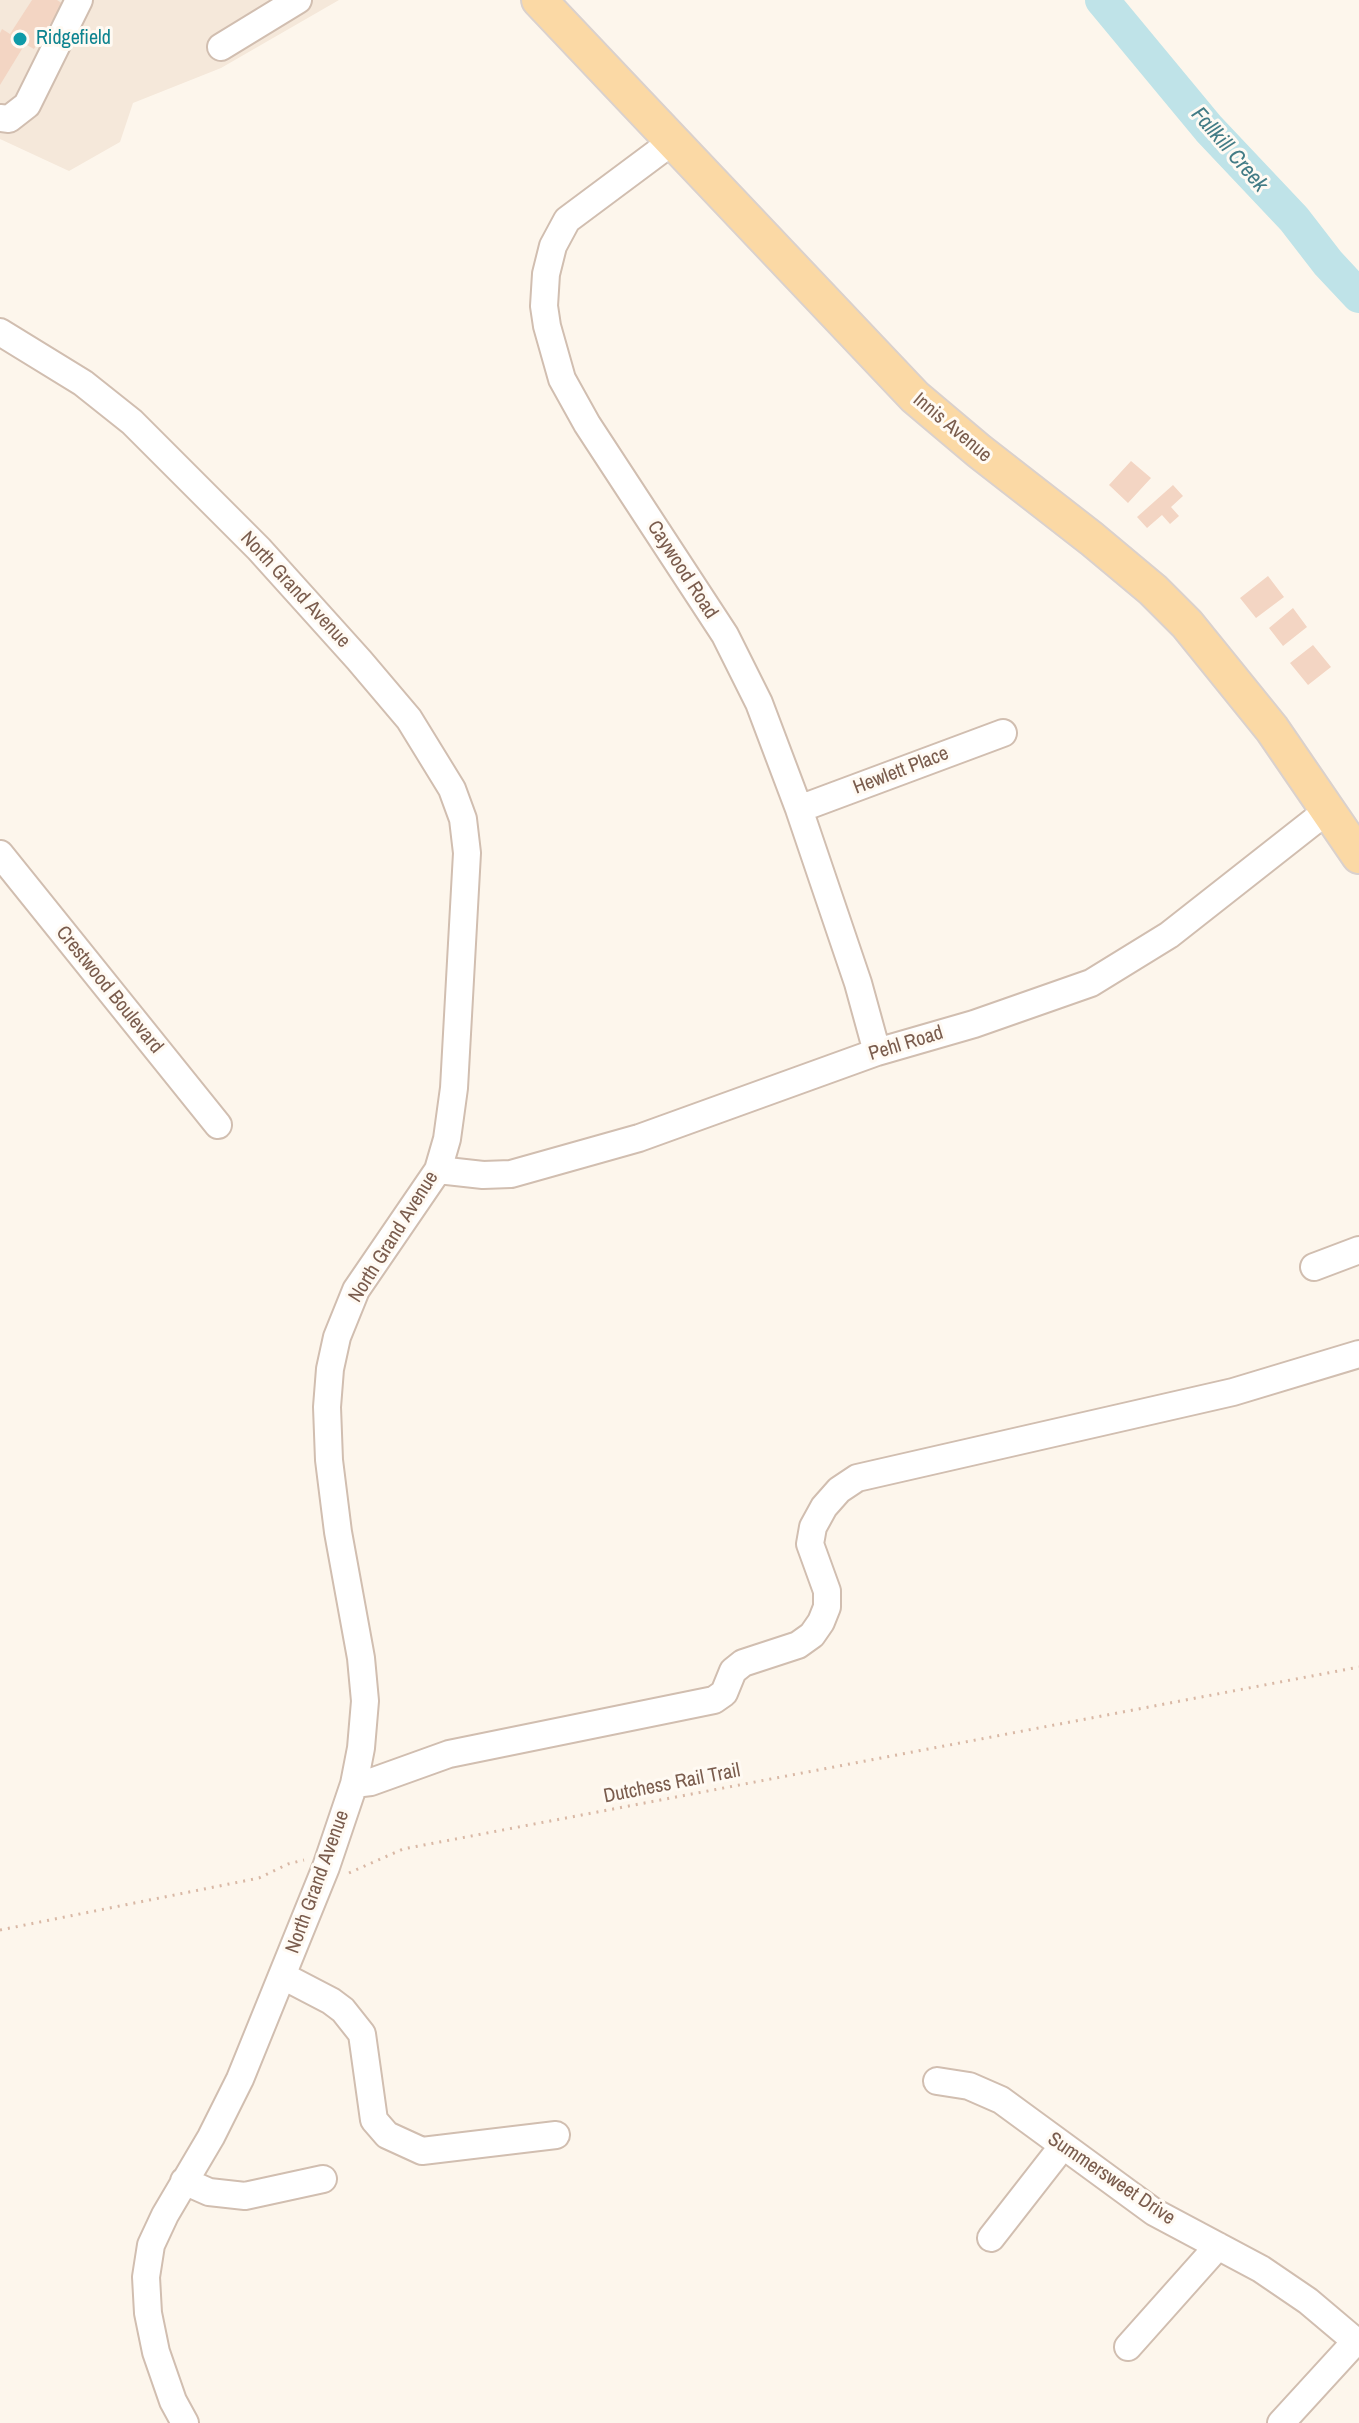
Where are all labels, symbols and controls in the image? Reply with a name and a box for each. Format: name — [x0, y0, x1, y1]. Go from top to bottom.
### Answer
place label: Ridgefield — [36, 27, 111, 51]
marker: Ridgefield — [11, 30, 29, 48]
water label: Fallkill Creek — [1185, 102, 1273, 198]
street label: Innis Avenue — [908, 388, 996, 468]
street label: Caywood Road — [641, 516, 723, 624]
street label: North Grand Avenue — [235, 527, 355, 653]
street label: Hewlett Place — [850, 742, 952, 800]
street label: Crestwood Boulevard — [50, 922, 168, 1058]
street label: Pehl Road — [866, 1021, 946, 1067]
street label: North Grand Avenue — [344, 1167, 444, 1307]
street label: Dutchess Rail Trail — [602, 1759, 742, 1809]
street label: North Grand Avenue — [281, 1807, 355, 1957]
street label: Summersweet Drive — [1043, 2128, 1179, 2230]

